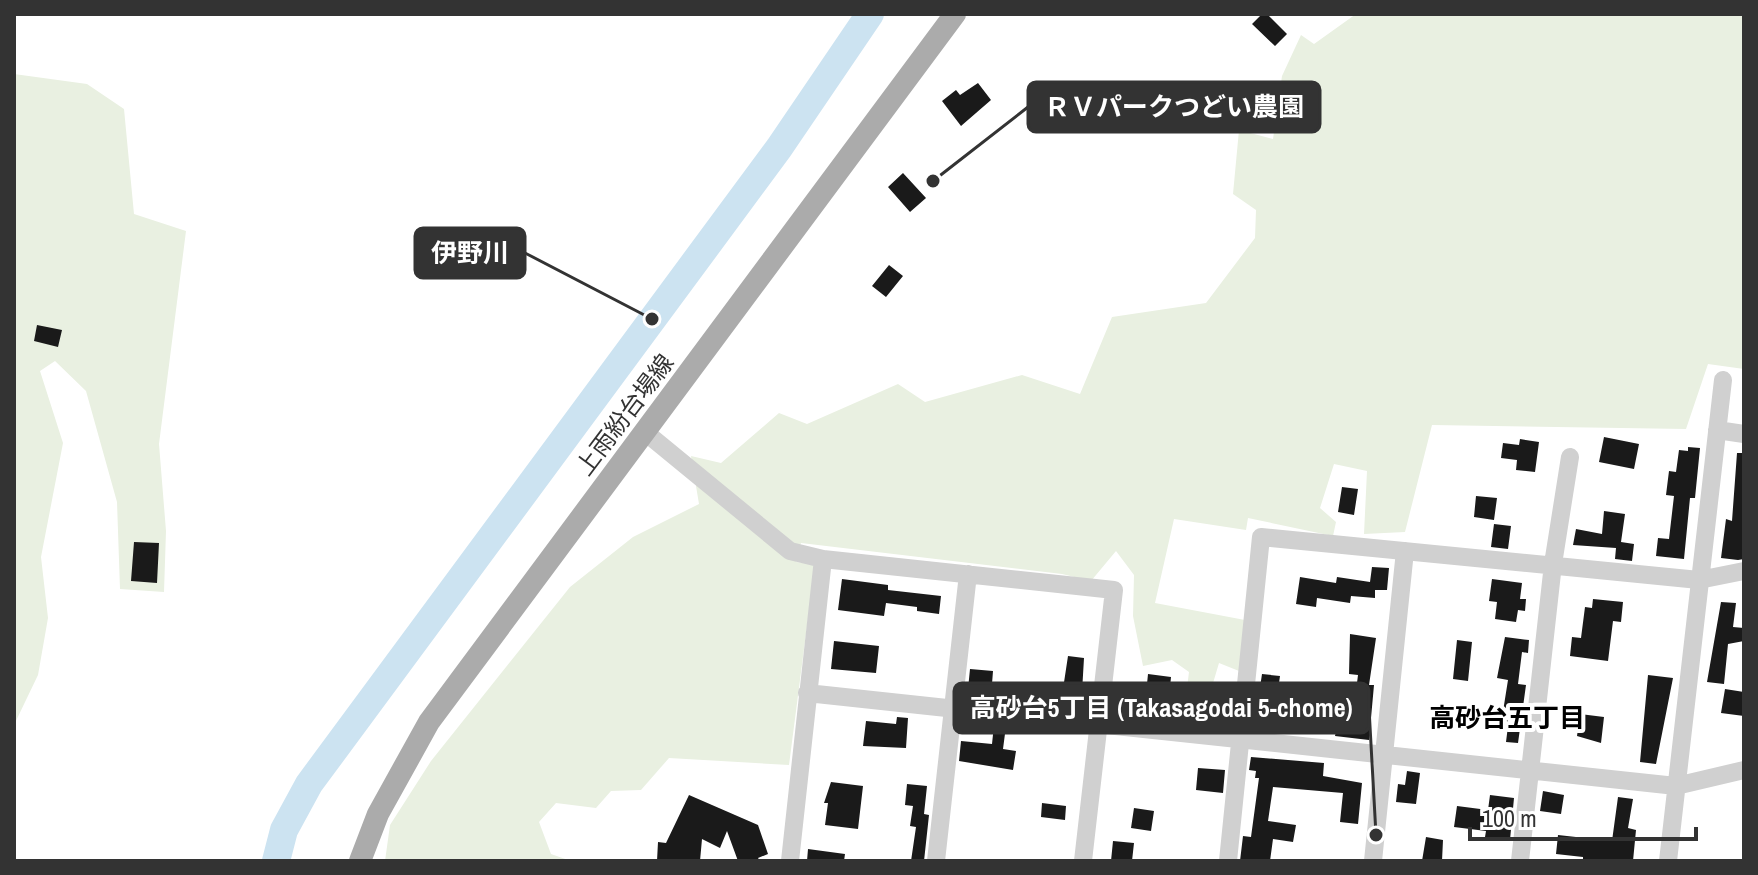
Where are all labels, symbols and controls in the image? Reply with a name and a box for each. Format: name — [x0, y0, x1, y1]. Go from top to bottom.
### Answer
callout: ＲＶパークつどい農園 — [1028, 82, 1320, 132]
text: ＲＶパークつどい農園 — [1044, 89, 1304, 124]
callout: 伊野川 — [415, 228, 525, 278]
text: 伊野川 — [431, 235, 509, 270]
street label: 上雨紛台場線 — [568, 347, 680, 482]
callout: 高砂台5丁目 (Takasagodai 5-chome) — [954, 683, 1369, 733]
text: 高砂台5丁目 (Takasagodai 5-chome) — [969, 690, 1353, 725]
district label: 高砂台五丁目 — [1429, 700, 1585, 735]
scale bar — [1470, 791, 1696, 841]
text: 100 m — [1482, 802, 1537, 834]

